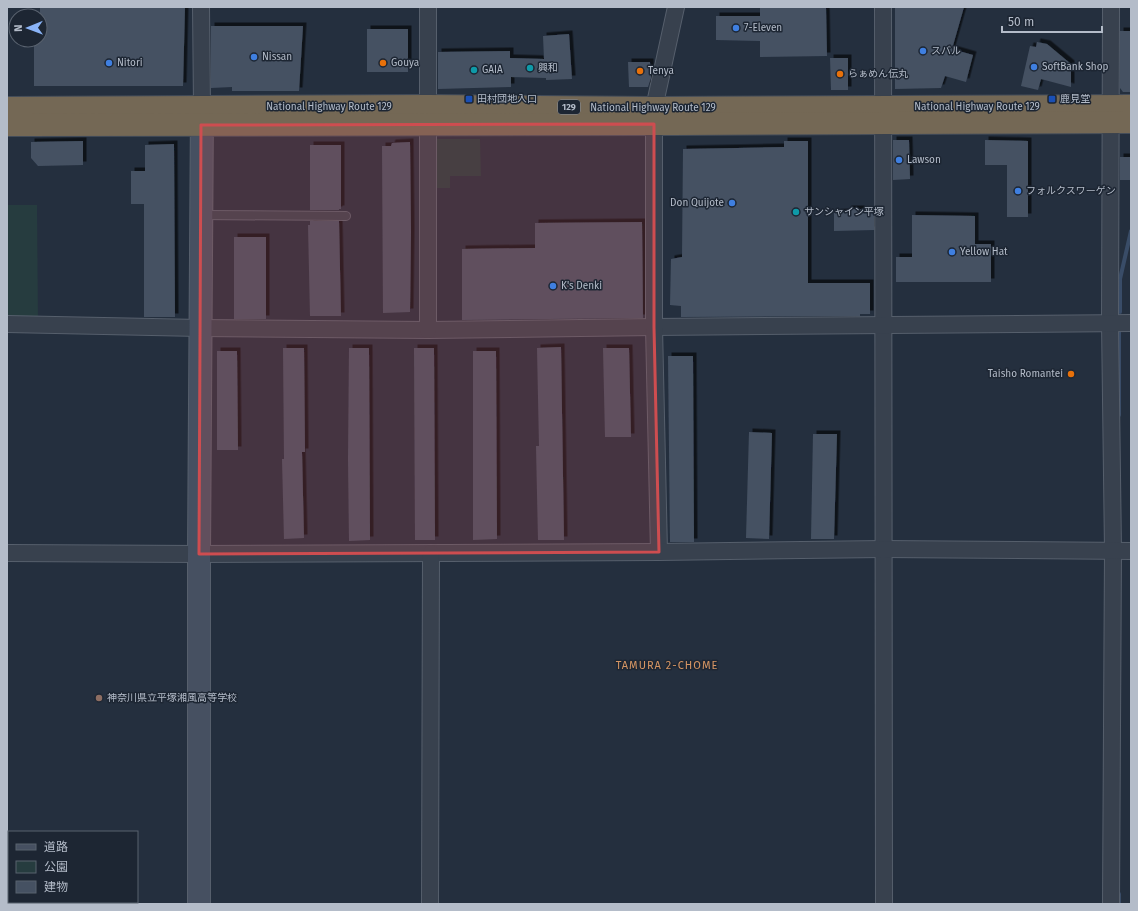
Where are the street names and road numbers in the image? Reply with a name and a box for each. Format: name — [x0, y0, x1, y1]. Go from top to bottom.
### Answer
road number: 129 — [558, 100, 580, 114]
street label: National Highway Route 129 — [266, 101, 392, 113]
street label: National Highway Route 129 — [914, 101, 1040, 113]
street label: National Highway Route 129 — [590, 102, 716, 114]

